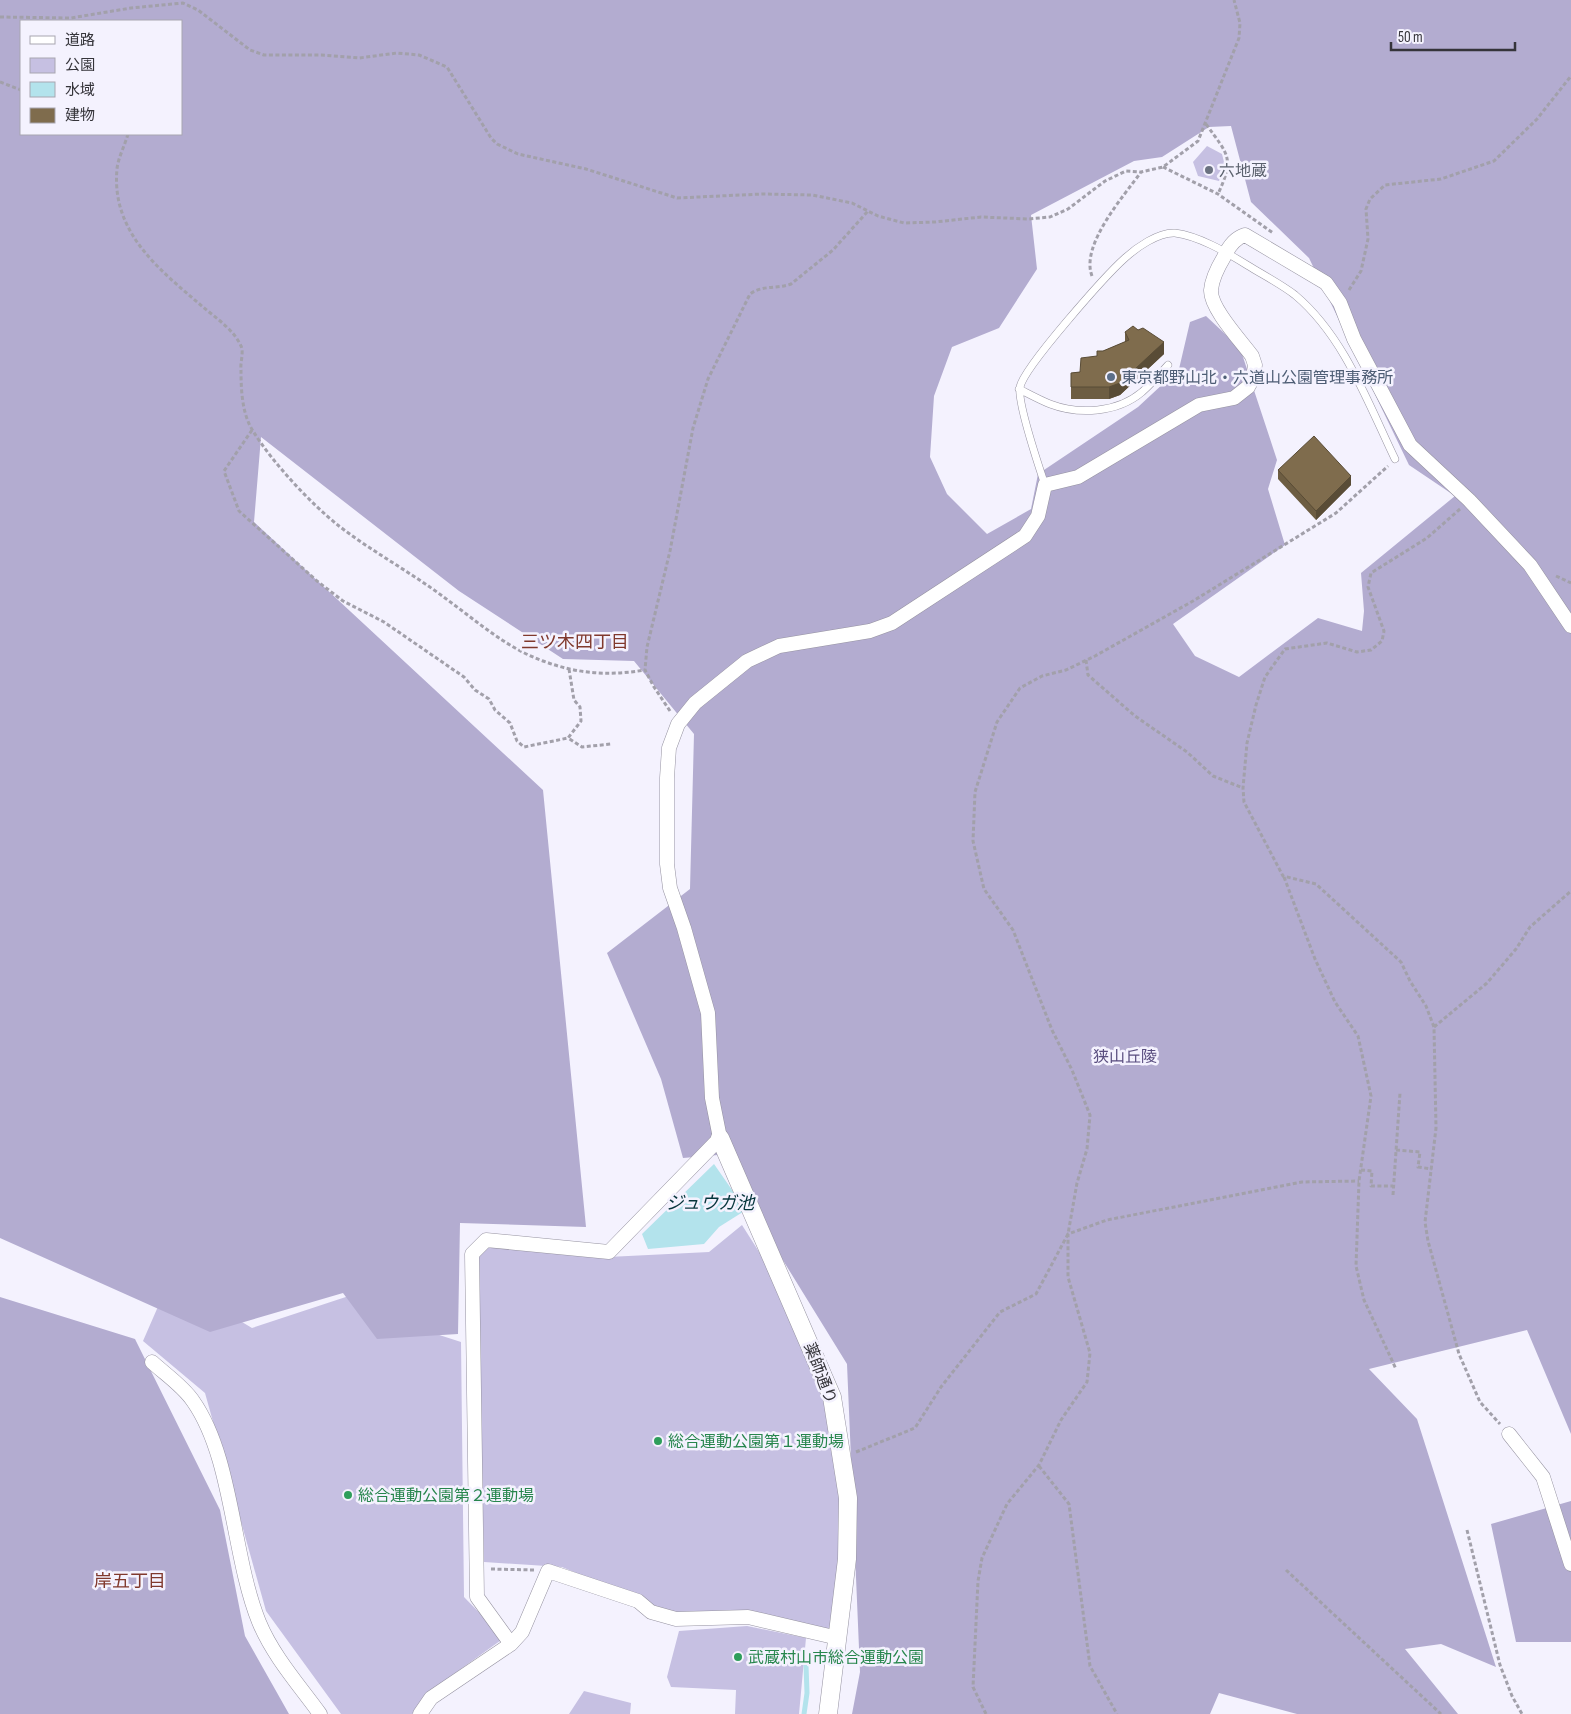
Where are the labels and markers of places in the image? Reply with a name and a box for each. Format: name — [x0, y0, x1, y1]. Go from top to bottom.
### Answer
place label: 六地蔵 — [1219, 162, 1267, 181]
marker: 六地蔵 — [1203, 164, 1215, 176]
place label: 東京都野山北・六道山公園管理事務所 — [1121, 369, 1393, 388]
marker: 東京都野山北・六道山公園管理事務所 — [1105, 371, 1117, 383]
place label: 総合運動公園第１運動場 — [668, 1433, 844, 1452]
marker: 総合運動公園第１運動場 — [652, 1435, 664, 1447]
place label: 総合運動公園第２運動場 — [358, 1487, 534, 1506]
marker: 総合運動公園第２運動場 — [342, 1489, 354, 1501]
place label: 武蔵村山市総合運動公園 — [748, 1649, 924, 1668]
marker: 武蔵村山市総合運動公園 — [732, 1651, 744, 1663]

